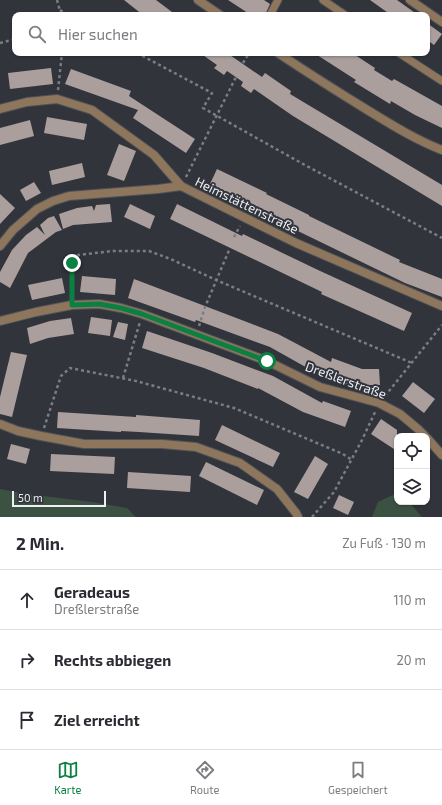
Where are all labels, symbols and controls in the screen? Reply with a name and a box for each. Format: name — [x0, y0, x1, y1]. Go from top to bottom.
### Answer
search box — [12, 12, 430, 56]
icon: search — [26, 23, 48, 45]
text: Hier suchen — [58, 25, 138, 43]
street label: Heimstättenstraße — [193, 173, 301, 237]
route end — [63, 254, 81, 272]
route start — [258, 352, 276, 370]
street label: Dreßlerstraße — [303, 358, 389, 402]
map controls — [394, 433, 430, 505]
button: locate — [394, 433, 430, 469]
button: layers — [394, 469, 430, 505]
scale bar — [12, 489, 106, 508]
text: 50 m — [18, 491, 43, 504]
text: 2 Min. — [16, 533, 64, 553]
text: Zu Fuß · 130 m — [342, 535, 426, 551]
text: Geradeaus — [54, 583, 130, 601]
icon: ahead — [16, 589, 38, 611]
text: 110 m — [394, 592, 426, 608]
text: Dreßlerstraße — [54, 601, 139, 617]
icon: right — [16, 649, 38, 671]
text: Rechts abbiegen — [54, 651, 171, 669]
text: 20 m — [397, 652, 426, 668]
icon: arrive — [16, 709, 38, 731]
text: Ziel erreicht — [54, 711, 140, 729]
tab: Karte — [54, 759, 81, 796]
tab: Route — [190, 759, 219, 796]
tab: Gespeichert — [328, 759, 388, 796]

